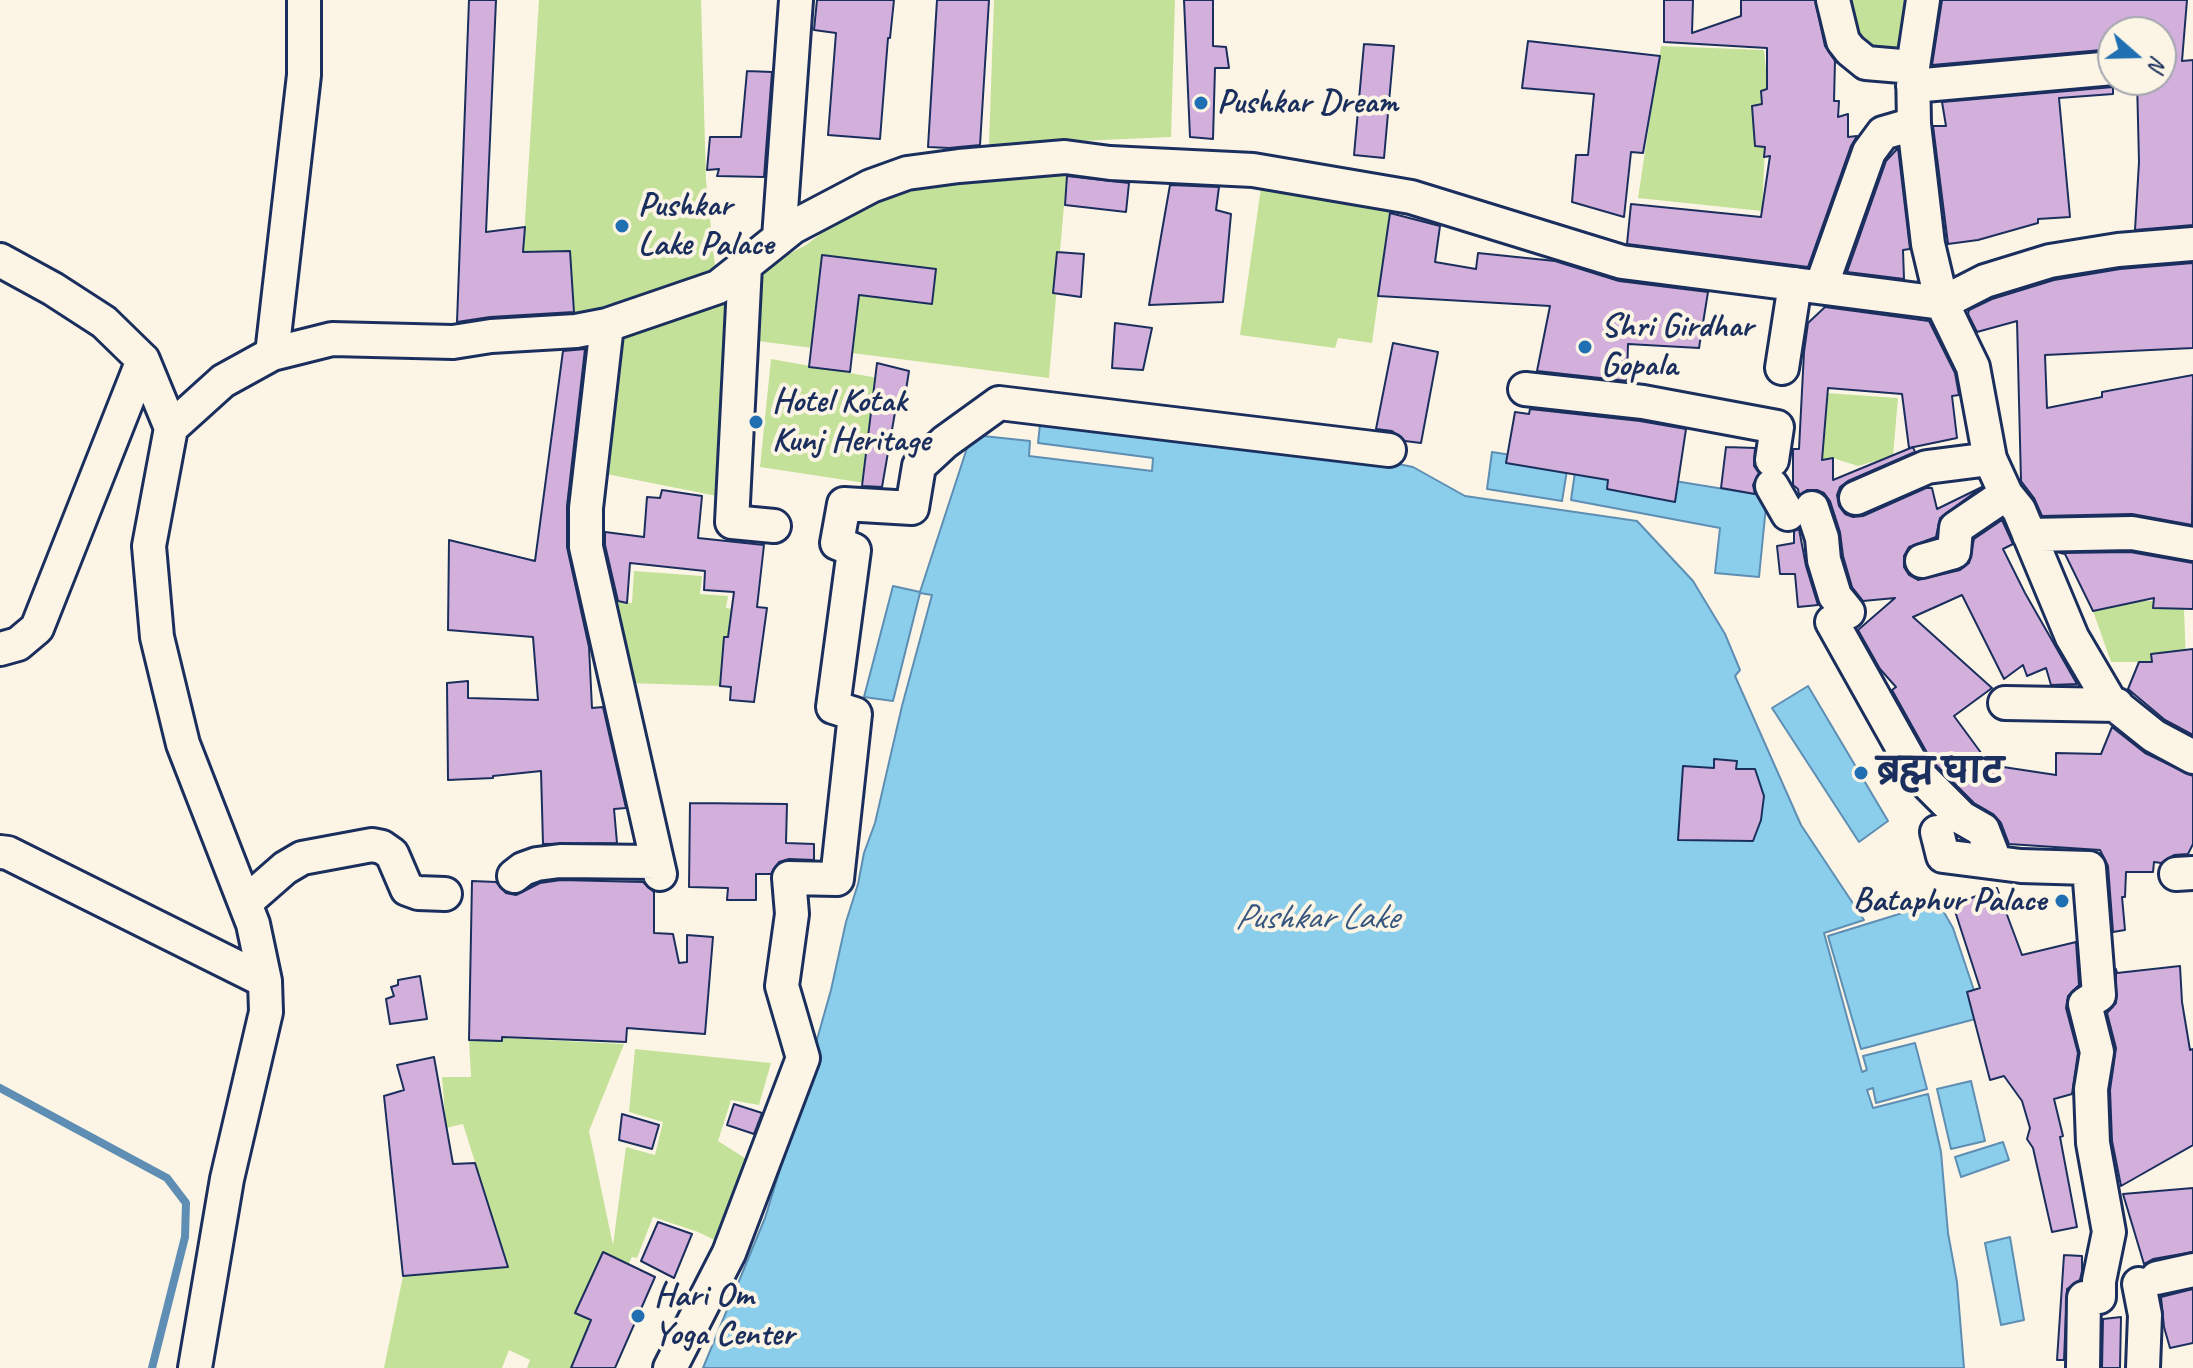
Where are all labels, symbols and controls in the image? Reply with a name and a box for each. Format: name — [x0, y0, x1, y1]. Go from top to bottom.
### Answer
north arrow — [2097, 16, 2177, 96]
text: N — [2142, 52, 2173, 75]
place label: Pushkar Dream — [1217, 83, 1398, 123]
marker: Pushkar Dream — [1192, 94, 1210, 112]
place label: Pushkar Lake Palace — [638, 186, 773, 266]
marker: Pushkar Lake Palace — [613, 217, 631, 235]
place label: Shri Girdhar Gopala — [1601, 307, 1753, 386]
marker: Shri Girdhar Gopala — [1576, 338, 1594, 356]
place label: Hotel Kotak Kunj Heritage — [772, 382, 930, 462]
marker: Hotel Kotak Kunj Heritage — [747, 413, 765, 431]
place label: ब्रह्म घाट — [1877, 753, 2004, 793]
marker: ब्रह्म घाट — [1852, 764, 1870, 782]
place label: Bataphur Palace — [1853, 881, 2046, 921]
marker: Bataphur Palace — [2053, 892, 2071, 910]
water label: Pushkar Lake — [1235, 897, 1397, 941]
place label: Hari Om Yoga Center — [654, 1276, 794, 1356]
marker: Hari Om Yoga Center — [629, 1307, 647, 1325]

